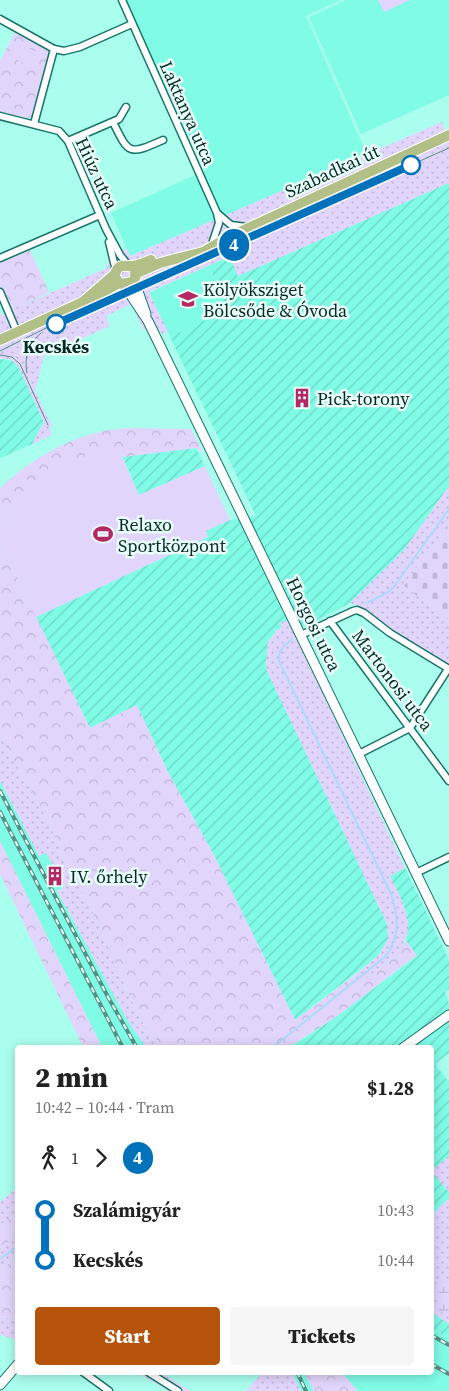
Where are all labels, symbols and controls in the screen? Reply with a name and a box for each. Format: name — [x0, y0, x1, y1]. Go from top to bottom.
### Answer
street label: Laktanya utca — [154, 57, 222, 170]
street label: Hiúz utca — [69, 133, 125, 214]
street label: Szabadkai út — [281, 138, 383, 204]
unlabelled marker — [401, 155, 421, 175]
line badge: 4 — [218, 229, 250, 261]
text: 4 — [229, 232, 239, 257]
place label: Kölyöksziget Bölcsőde & Óvoda — [203, 277, 348, 323]
school or university icon: Kölyöksziget Bölcsőde & Óvoda — [177, 288, 199, 310]
marker: Kecskés — [46, 314, 66, 334]
place label: Kecskés — [23, 334, 89, 359]
place label: Pick-torony — [317, 386, 410, 411]
building icon: Pick-torony — [291, 387, 313, 409]
place label: Relaxo Sportközpont — [118, 512, 226, 558]
sports icon: Relaxo Sportközpont — [92, 523, 114, 545]
street label: Horgosi utca — [280, 573, 348, 676]
street label: Martonosi utca — [347, 624, 440, 737]
place label: IV. őrhely — [70, 864, 148, 889]
building icon: IV. őrhely — [44, 865, 66, 887]
text: 2 min — [35, 1058, 108, 1096]
text: $1.28 — [367, 1075, 414, 1101]
text: 10:42 – 10:44 · Tram — [35, 1096, 174, 1118]
icon: walk — [35, 1144, 63, 1172]
icon: forward — [87, 1144, 115, 1172]
text: 4 — [133, 1145, 143, 1170]
text: 1 — [71, 1147, 79, 1169]
text: Szalámigyár — [73, 1197, 181, 1223]
text: 10:43 — [377, 1199, 414, 1221]
text: Kecskés — [73, 1247, 143, 1273]
text: 10:44 — [377, 1249, 414, 1271]
button: Start — [35, 1307, 220, 1365]
button: Tickets — [230, 1307, 414, 1365]

